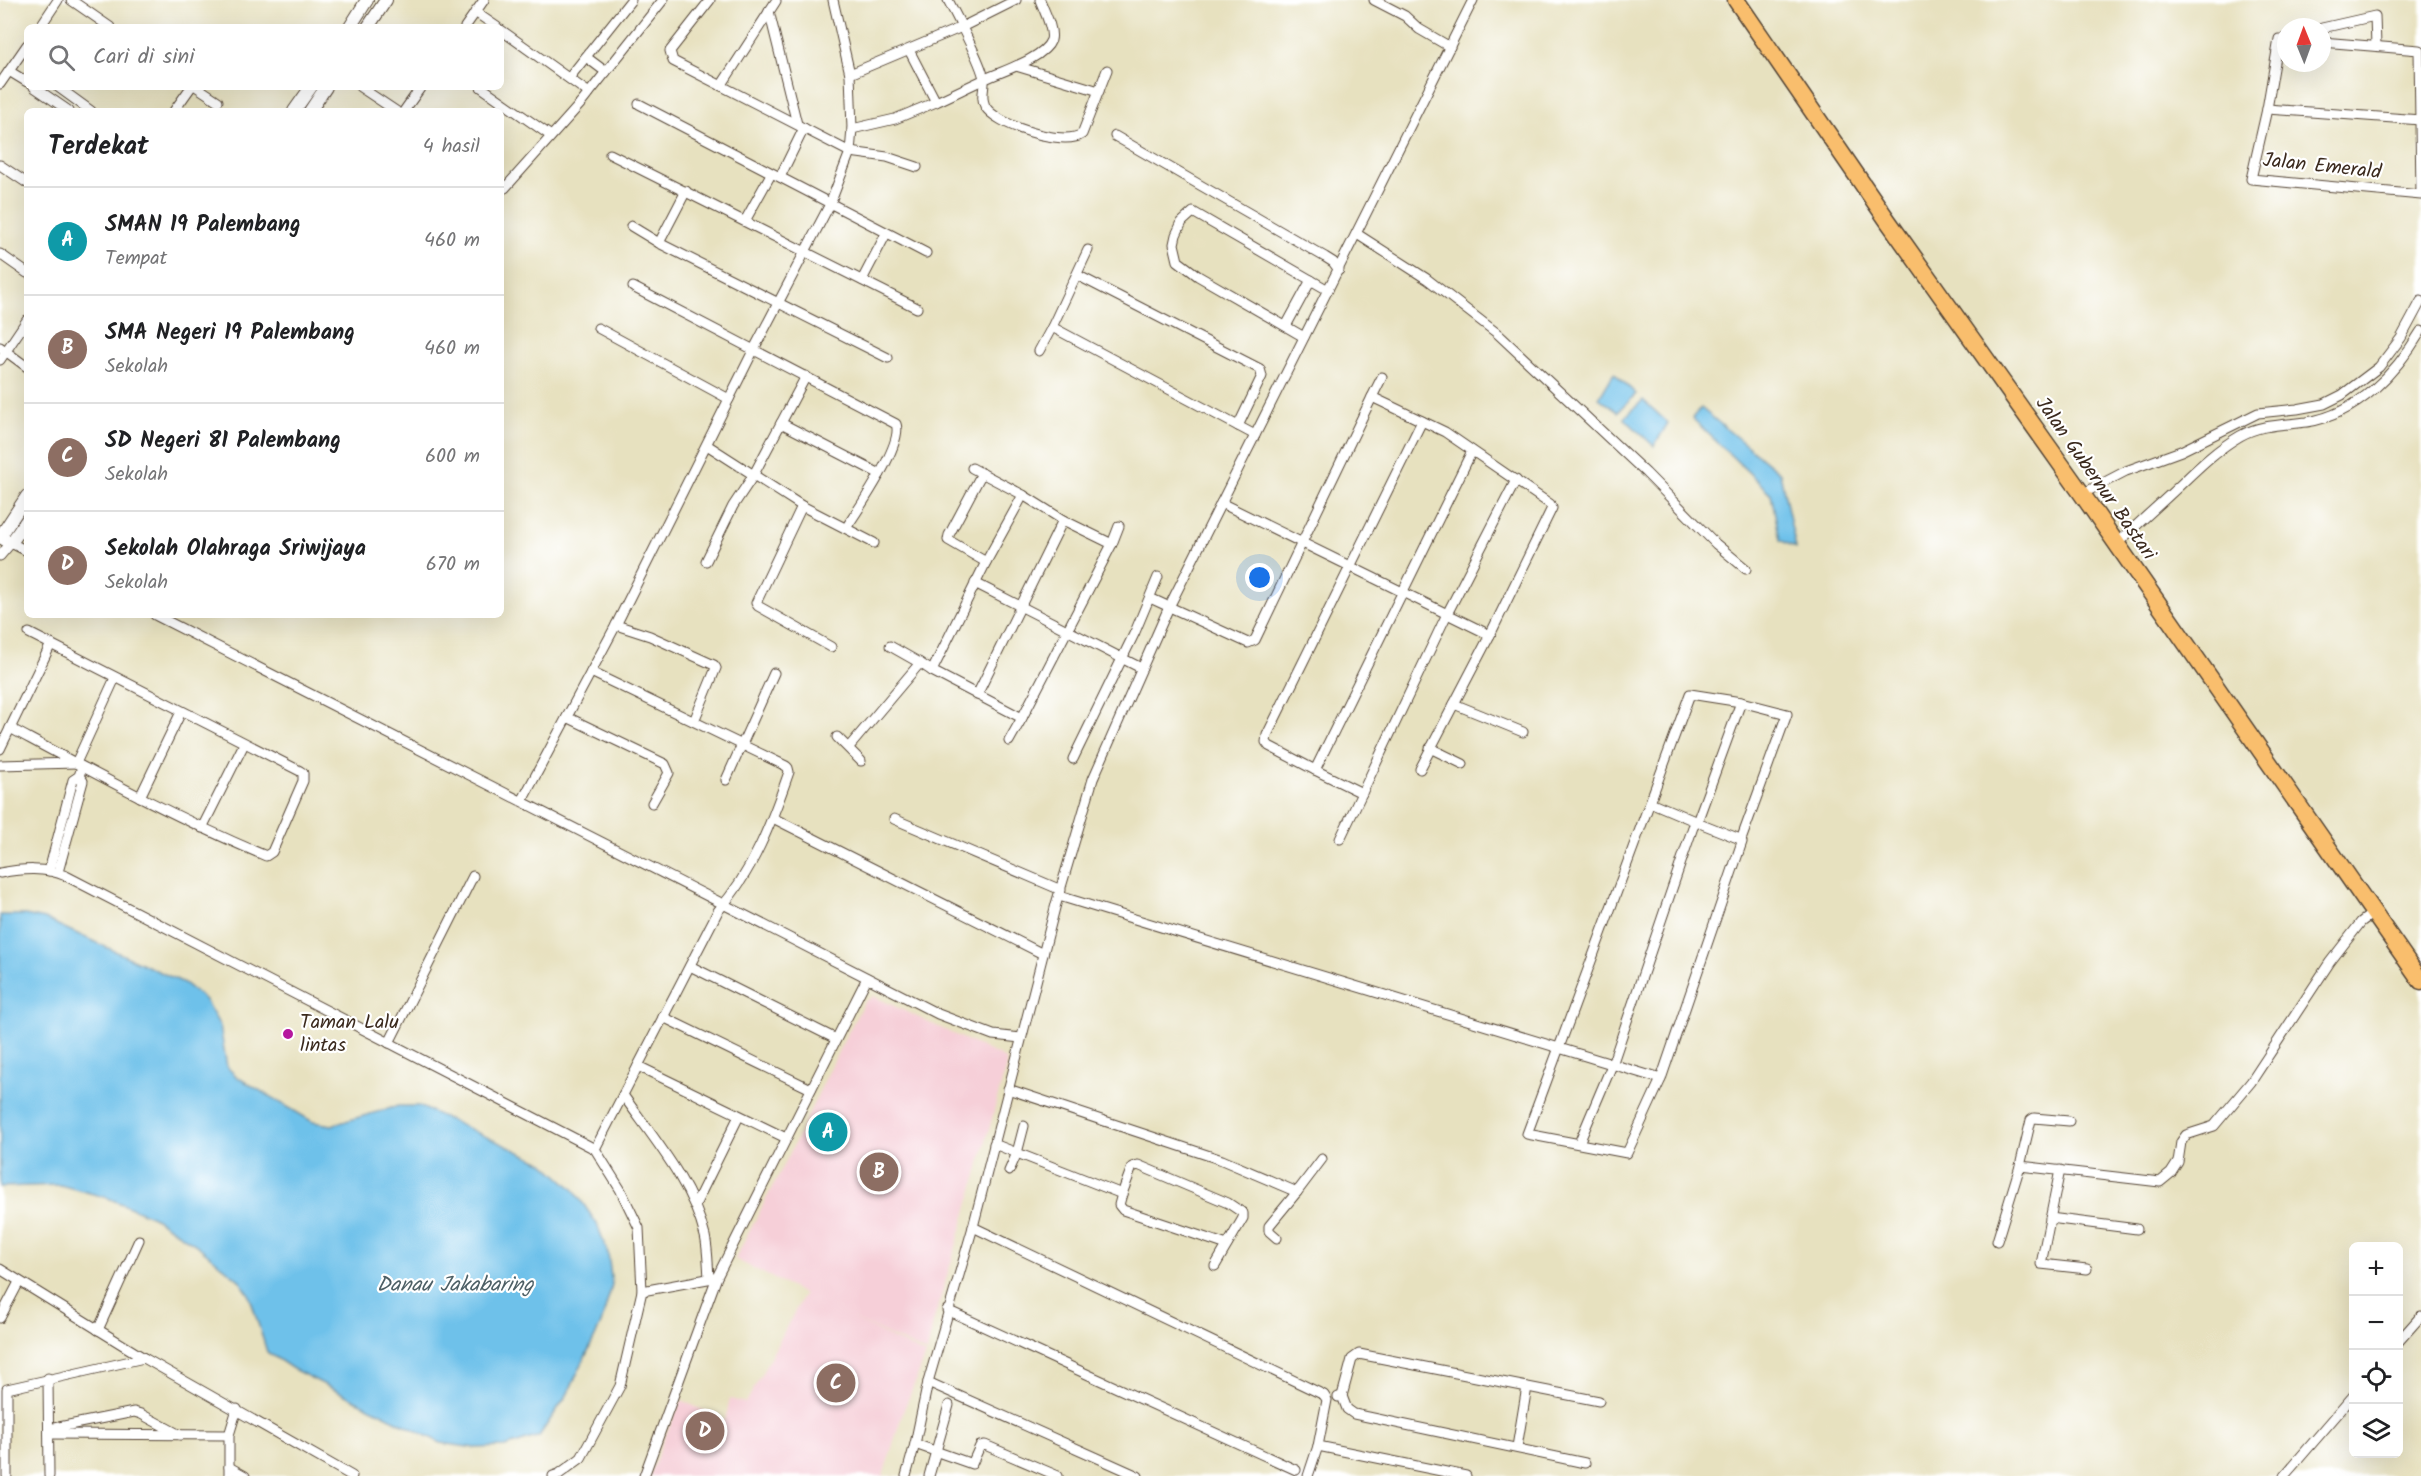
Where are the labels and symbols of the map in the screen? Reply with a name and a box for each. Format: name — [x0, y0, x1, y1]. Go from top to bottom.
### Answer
north arrow — [2277, 18, 2331, 72]
street label: Jalan Emerald — [2261, 145, 2384, 189]
street label: Jalan Gubernur Bastari — [2026, 390, 2164, 569]
your location — [1245, 563, 1274, 592]
place label: Taman Lalu lintas — [300, 1007, 399, 1062]
marker: Taman Lalu lintas — [281, 1027, 295, 1041]
pin: A — [808, 1110, 848, 1154]
pin: B — [860, 1150, 898, 1194]
water label: Danau Jakabaring — [377, 1269, 534, 1302]
pin: C — [816, 1360, 856, 1406]
pin: D — [686, 1408, 724, 1454]

